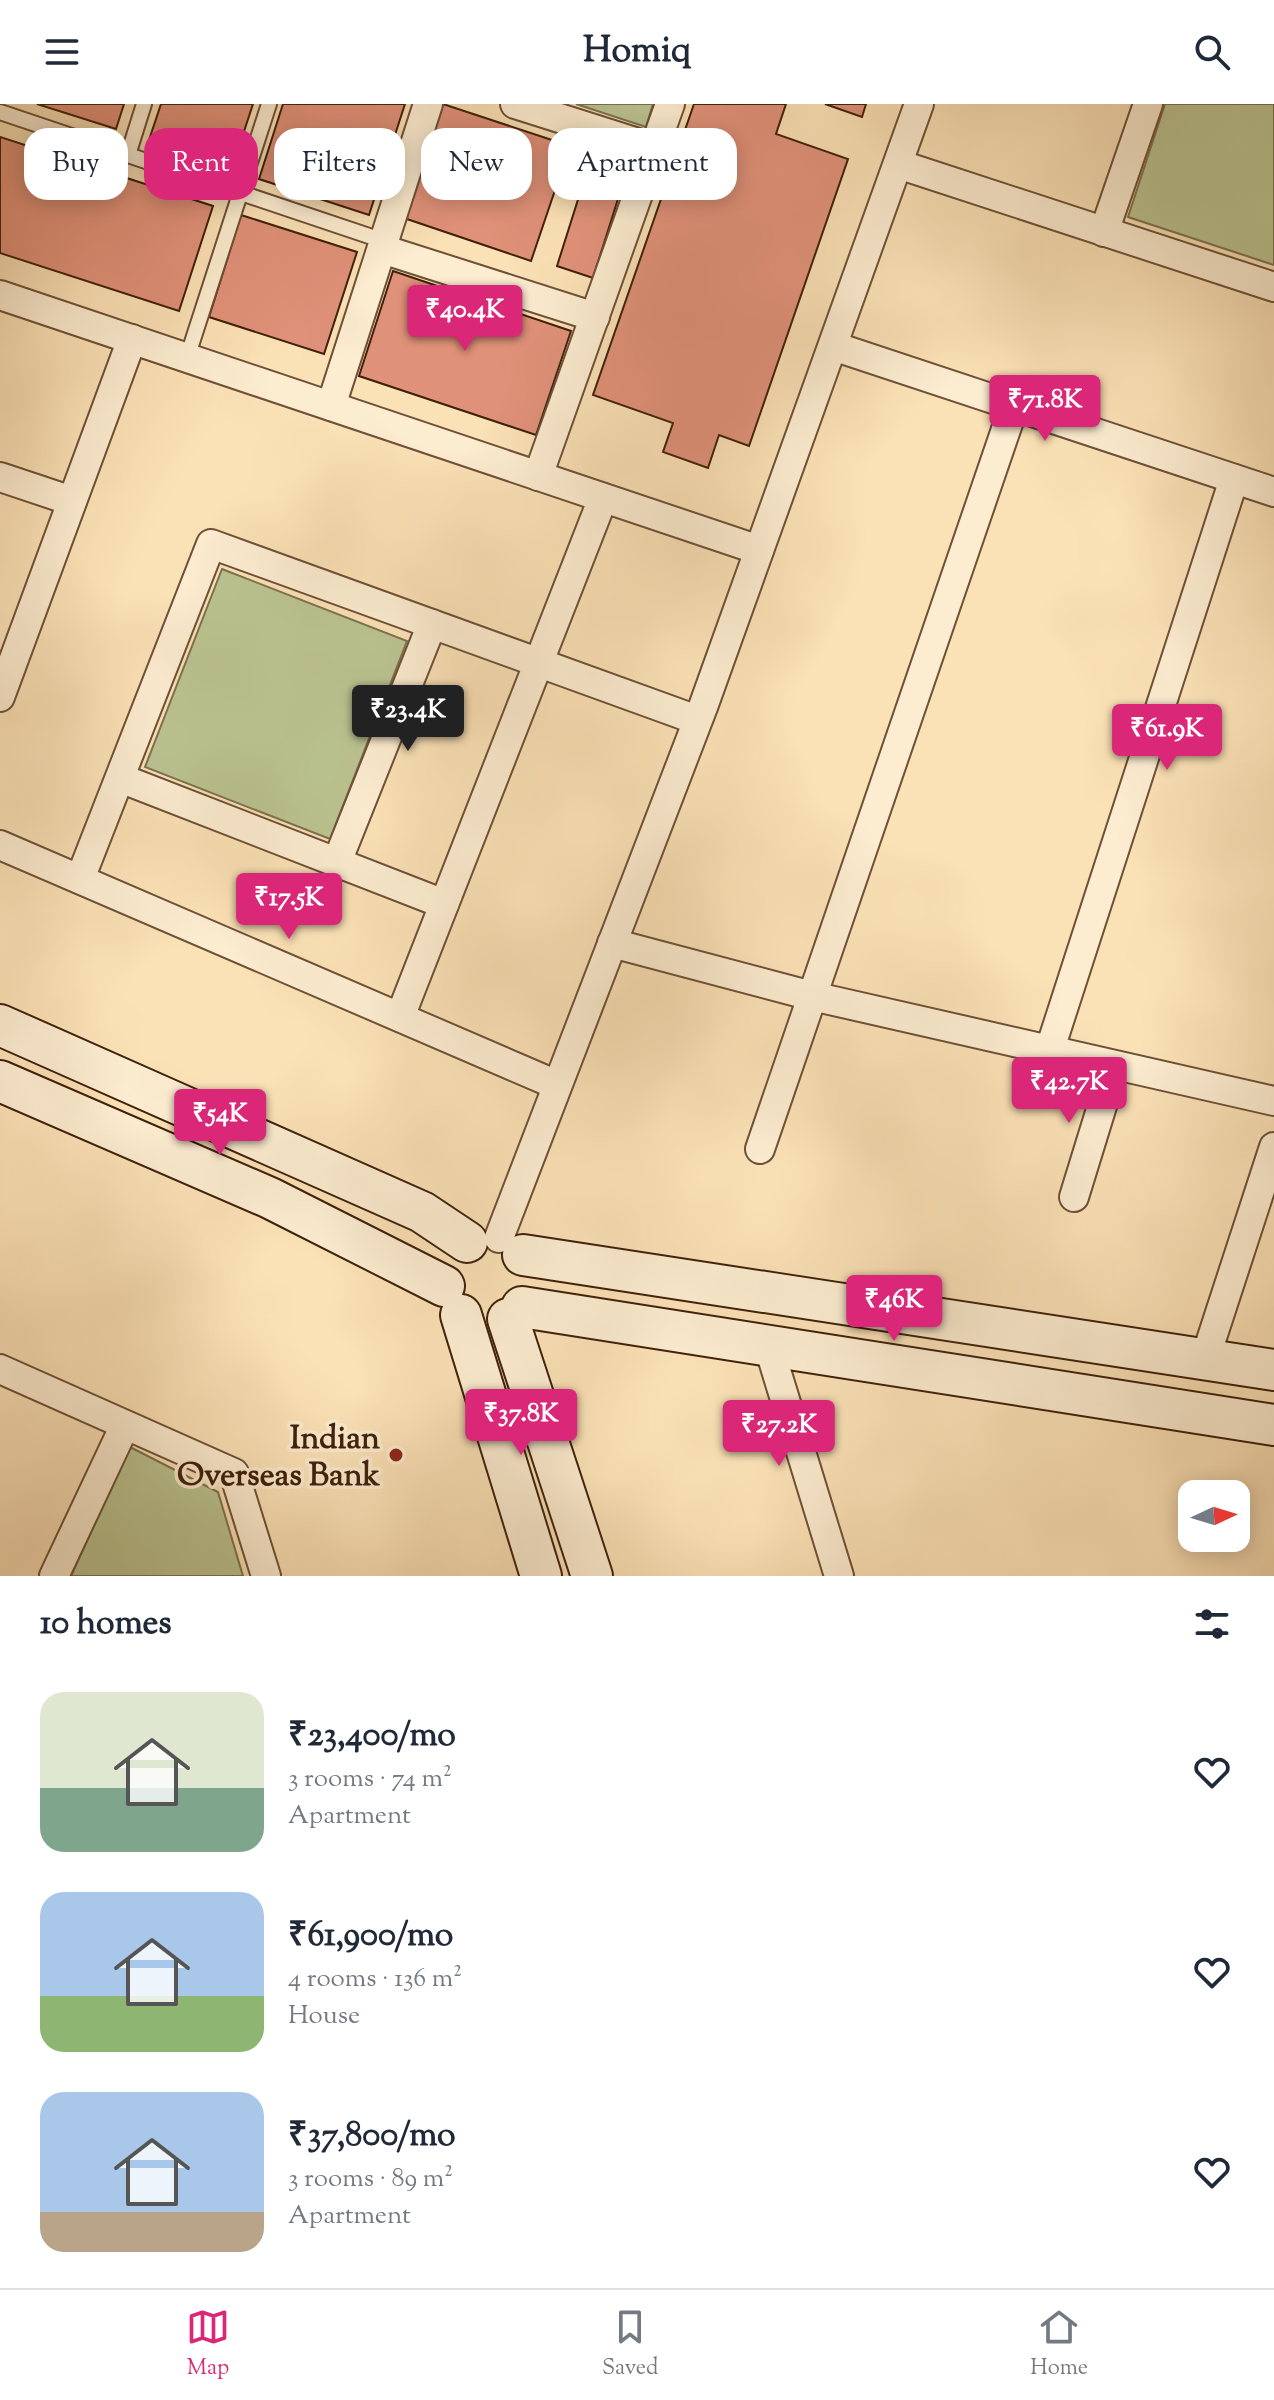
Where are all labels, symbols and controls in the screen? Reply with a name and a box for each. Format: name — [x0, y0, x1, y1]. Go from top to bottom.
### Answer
text: Homiq — [583, 26, 691, 78]
icon: menu — [40, 30, 84, 74]
icon: search — [1190, 30, 1234, 74]
chip: Buy — [24, 128, 128, 200]
chip: Rent — [144, 128, 258, 200]
chip: Filters — [274, 128, 405, 200]
chip: New — [421, 128, 532, 200]
chip: Apartment — [548, 128, 737, 200]
pin: ₹40.4K — [400, 285, 530, 353]
text: ₹40.4K — [425, 292, 505, 329]
pin: ₹71.8K — [980, 375, 1110, 443]
text: ₹71.8K — [1007, 382, 1083, 419]
pin: ₹23.4K — [343, 685, 473, 753]
text: ₹23.4K — [370, 692, 446, 729]
pin: ₹61.9K — [1102, 704, 1232, 772]
text: ₹61.9K — [1130, 711, 1204, 748]
pin: ₹17.5K — [224, 873, 354, 941]
text: ₹17.5K — [254, 880, 324, 917]
pin: ₹42.7K — [1004, 1057, 1134, 1125]
text: ₹42.7K — [1030, 1064, 1108, 1101]
pin: ₹54K — [173, 1089, 267, 1157]
text: ₹54K — [192, 1096, 248, 1133]
pin: ₹46K — [847, 1275, 941, 1343]
text: ₹46K — [864, 1282, 924, 1319]
pin: ₹37.8K — [456, 1389, 586, 1457]
text: ₹37.8K — [483, 1396, 559, 1433]
pin: ₹27.2K — [714, 1400, 844, 1468]
text: ₹27.2K — [741, 1407, 817, 1444]
place label: Indian Overseas Bank — [177, 1417, 381, 1500]
marker: Indian Overseas Bank — [387, 1446, 405, 1464]
north arrow — [1178, 1480, 1250, 1552]
map controls — [1178, 1480, 1250, 1552]
text: 10 homes — [40, 1600, 172, 1649]
icon: filters — [1190, 1602, 1234, 1646]
text: ₹23,400/mo — [288, 1712, 456, 1761]
icon: home — [104, 1724, 200, 1820]
icon: heart — [1190, 1750, 1234, 1794]
text: 3 rooms · 74 m² — [288, 1761, 452, 1798]
text: Apartment — [288, 1798, 411, 1835]
text: ₹61,900/mo — [288, 1912, 453, 1961]
icon: home — [104, 1924, 200, 2020]
icon: heart — [1190, 1950, 1234, 1994]
text: 4 rooms · 136 m² — [288, 1961, 462, 1998]
text: House — [288, 1998, 360, 2035]
text: ₹37,800/mo — [288, 2112, 456, 2161]
icon: home — [104, 2124, 200, 2220]
icon: heart — [1190, 2150, 1234, 2194]
text: 3 rooms · 89 m² — [288, 2161, 453, 2198]
text: Apartment — [288, 2198, 411, 2235]
tab: Map — [186, 2305, 230, 2385]
tab: Saved — [602, 2305, 658, 2385]
tab: Home — [1030, 2305, 1088, 2385]

